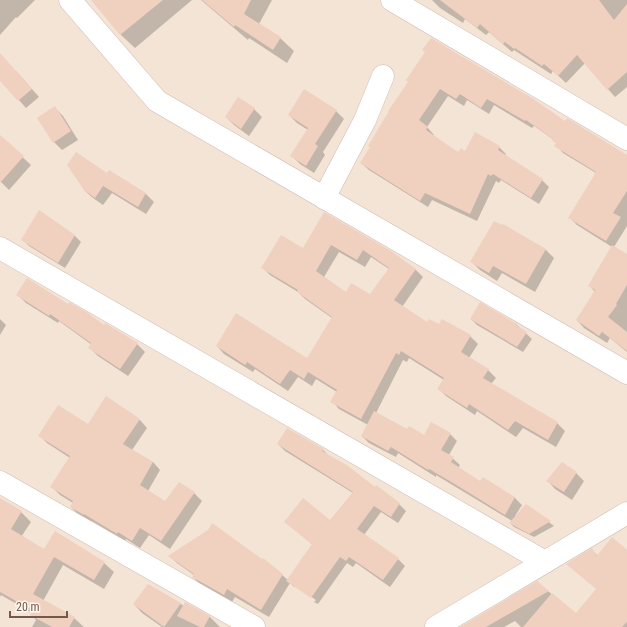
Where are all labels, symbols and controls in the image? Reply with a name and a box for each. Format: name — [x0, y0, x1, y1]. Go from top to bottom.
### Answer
scale bar — [10, 593, 67, 619]
text: 20 m — [16, 600, 40, 614]

